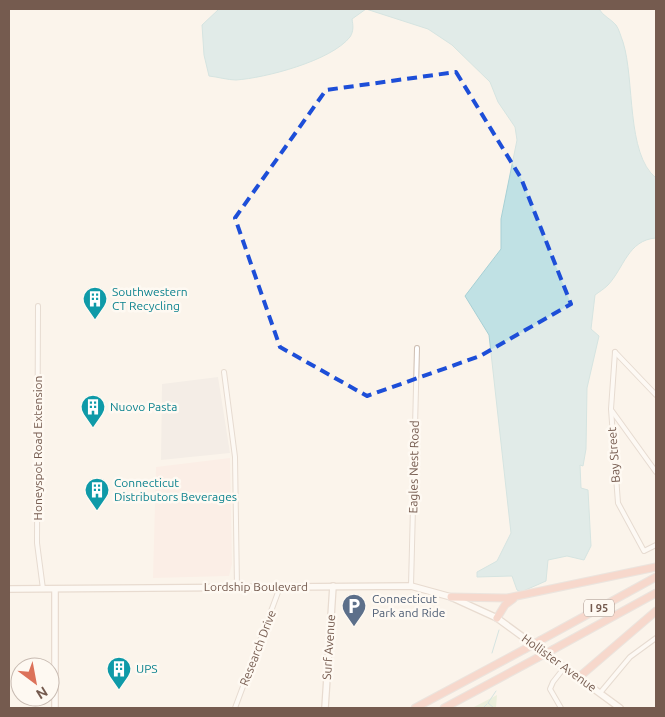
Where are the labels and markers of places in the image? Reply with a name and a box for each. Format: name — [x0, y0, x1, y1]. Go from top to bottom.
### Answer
place label: Southwestern CT Recycling — [112, 285, 188, 312]
building icon: Southwestern CT Recycling — [82, 286, 108, 320]
building icon: Nuovo Pasta — [80, 394, 106, 428]
place label: Nuovo Pasta — [110, 400, 177, 413]
place label: Connecticut Distributors Beverages — [114, 476, 237, 503]
building icon: Connecticut Distributors Beverages — [84, 477, 110, 511]
place label: Connecticut Park and Ride — [372, 592, 445, 619]
parking icon: Connecticut Park and Ride — [341, 593, 367, 627]
building icon: UPS — [106, 656, 132, 690]
place label: UPS — [136, 662, 158, 675]

